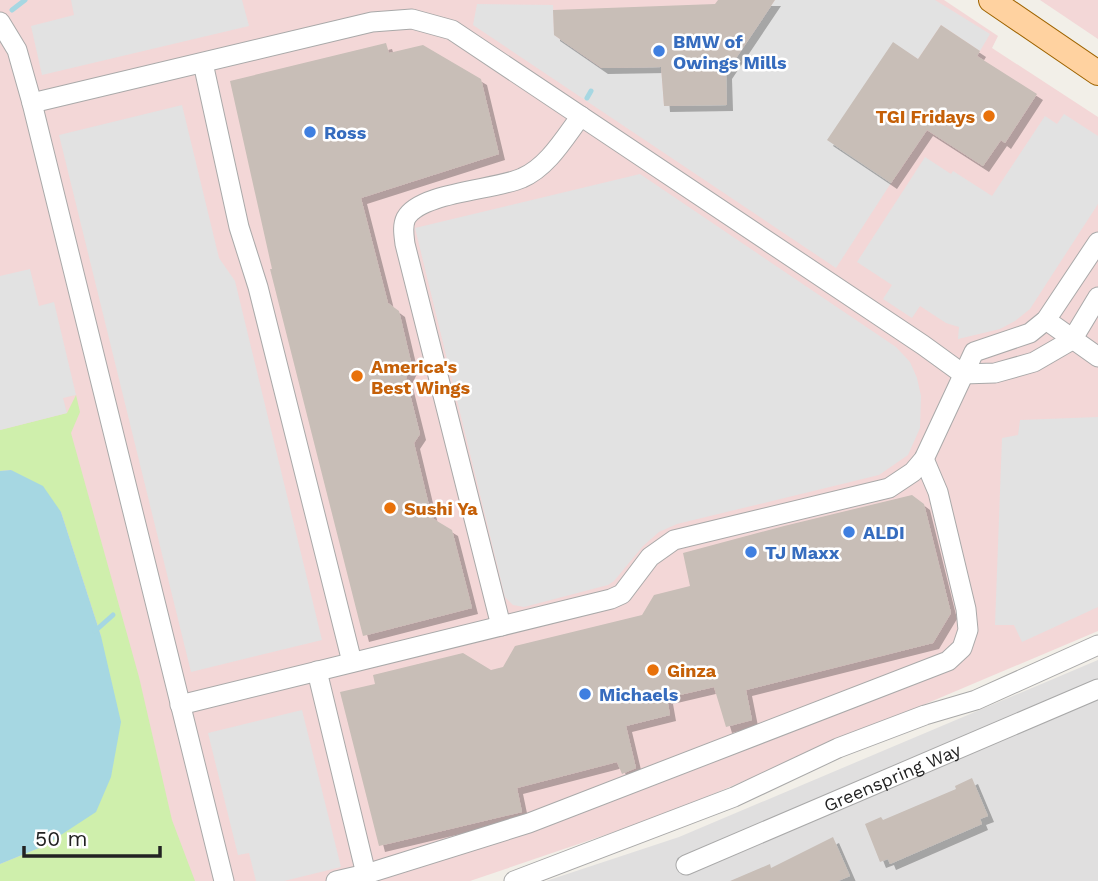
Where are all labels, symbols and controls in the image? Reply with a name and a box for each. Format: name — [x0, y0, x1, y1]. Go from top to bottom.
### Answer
place label: BMW of Owings Mills — [673, 31, 787, 73]
marker: BMW of Owings Mills — [651, 43, 667, 59]
place label: TGI Fridays — [875, 106, 975, 127]
marker: TGI Fridays — [981, 108, 997, 124]
place label: Ross — [324, 122, 367, 143]
marker: Ross — [302, 124, 318, 140]
place label: America's Best Wings — [371, 356, 470, 398]
marker: America's Best Wings — [349, 368, 365, 384]
place label: Sushi Ya — [404, 498, 478, 519]
marker: Sushi Ya — [382, 500, 398, 516]
place label: ALDI — [863, 522, 905, 543]
marker: ALDI — [841, 524, 857, 540]
place label: TJ Maxx — [765, 542, 840, 563]
marker: TJ Maxx — [743, 544, 759, 560]
place label: Ginza — [667, 660, 717, 681]
marker: Ginza — [645, 662, 661, 678]
place label: Michaels — [599, 684, 679, 705]
marker: Michaels — [577, 686, 593, 702]
street label: Greenspring Way — [820, 738, 964, 816]
scale bar — [24, 814, 161, 858]
text: 50 m — [35, 826, 87, 851]

